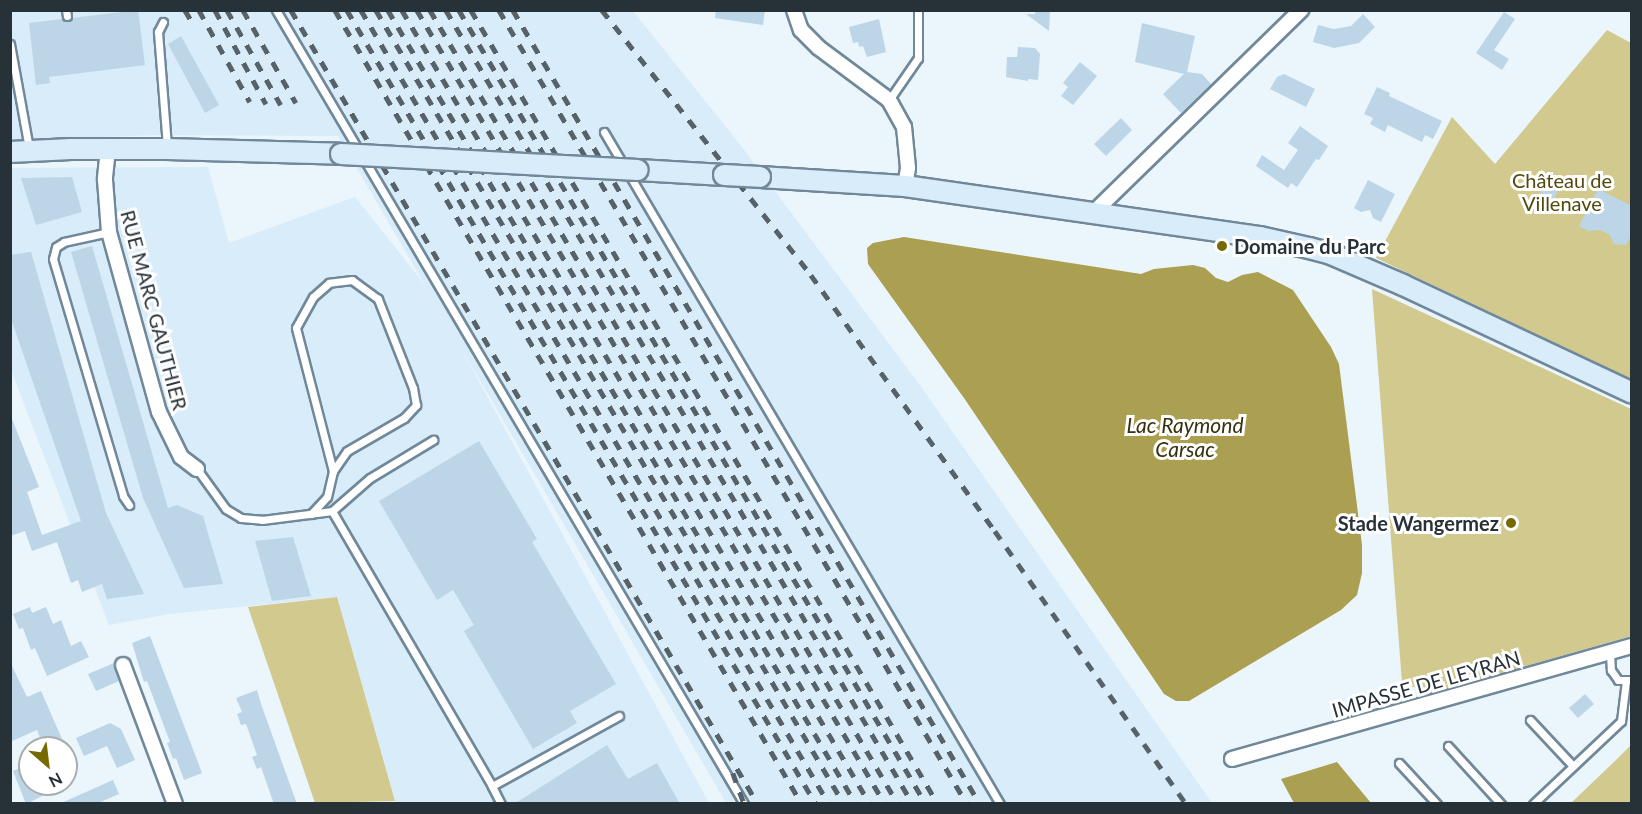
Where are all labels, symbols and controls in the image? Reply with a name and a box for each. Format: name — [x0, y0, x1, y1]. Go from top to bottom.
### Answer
park label: Château de Villenave — [1512, 169, 1612, 216]
street label: RUE MARC GAUTHIER — [116, 207, 192, 413]
place label: Domaine du Parc — [1234, 234, 1386, 258]
marker: Domaine du Parc — [1215, 239, 1229, 253]
water label: Lac Raymond Carsac — [1126, 412, 1244, 462]
place label: Stade Wangermez — [1338, 511, 1499, 535]
marker: Stade Wangermez — [1504, 516, 1518, 530]
street label: IMPASSE DE LEYRAN — [1329, 646, 1523, 722]
north arrow — [18, 736, 78, 796]
text: N — [46, 769, 66, 792]

